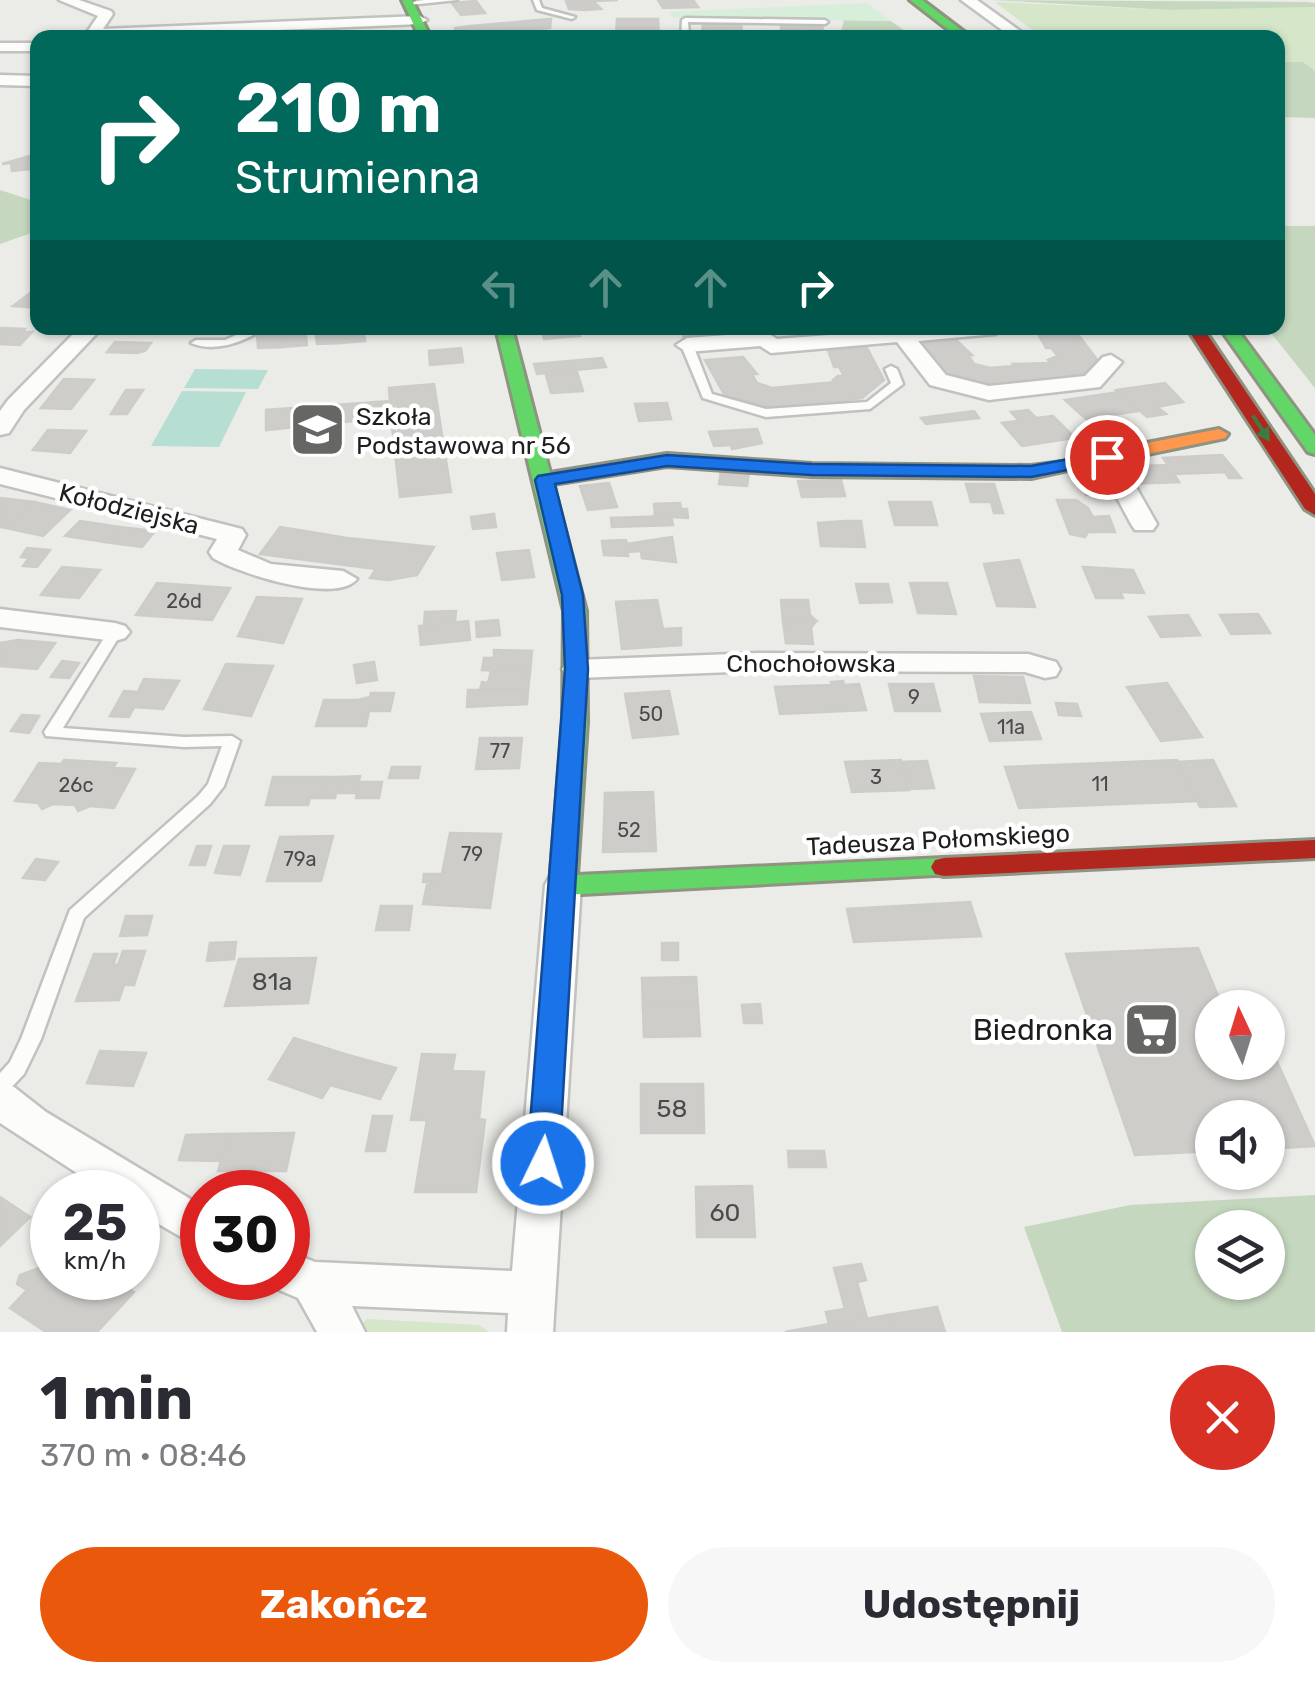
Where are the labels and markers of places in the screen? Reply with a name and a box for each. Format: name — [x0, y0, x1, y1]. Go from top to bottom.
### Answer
school or university icon: Szkoła Podstawowa nr 56 — [287, 400, 347, 460]
place label: Szkoła Podstawowa nr 56 — [356, 402, 571, 460]
pin — [1065, 415, 1150, 500]
supermarket icon: Biedronka — [1122, 1000, 1182, 1060]
place label: Biedronka — [973, 1012, 1113, 1048]

